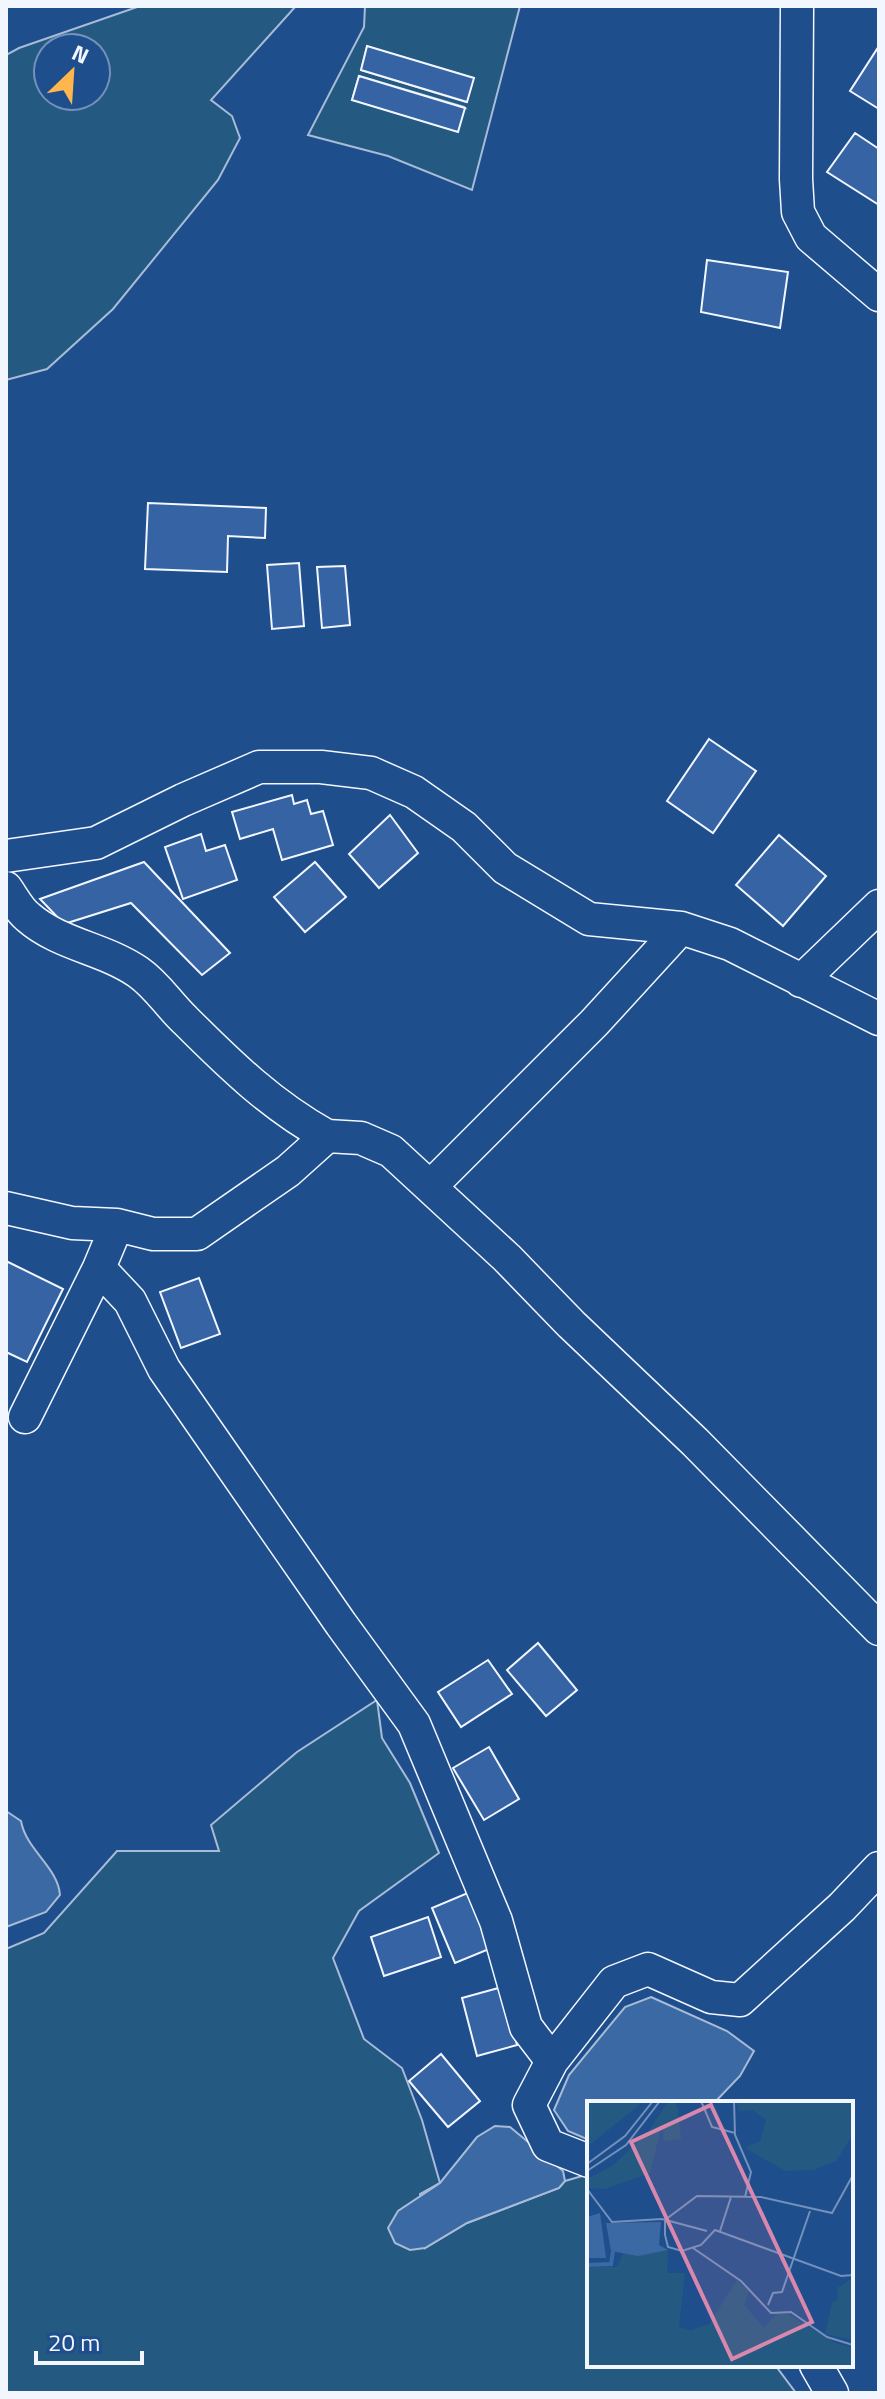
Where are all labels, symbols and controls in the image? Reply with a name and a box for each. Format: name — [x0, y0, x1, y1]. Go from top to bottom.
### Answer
north arrow — [32, 32, 112, 112]
text: N — [66, 35, 95, 73]
inset map — [587, 2101, 853, 2367]
scale bar — [36, 2315, 142, 2365]
text: 20 m — [48, 2324, 100, 2360]

